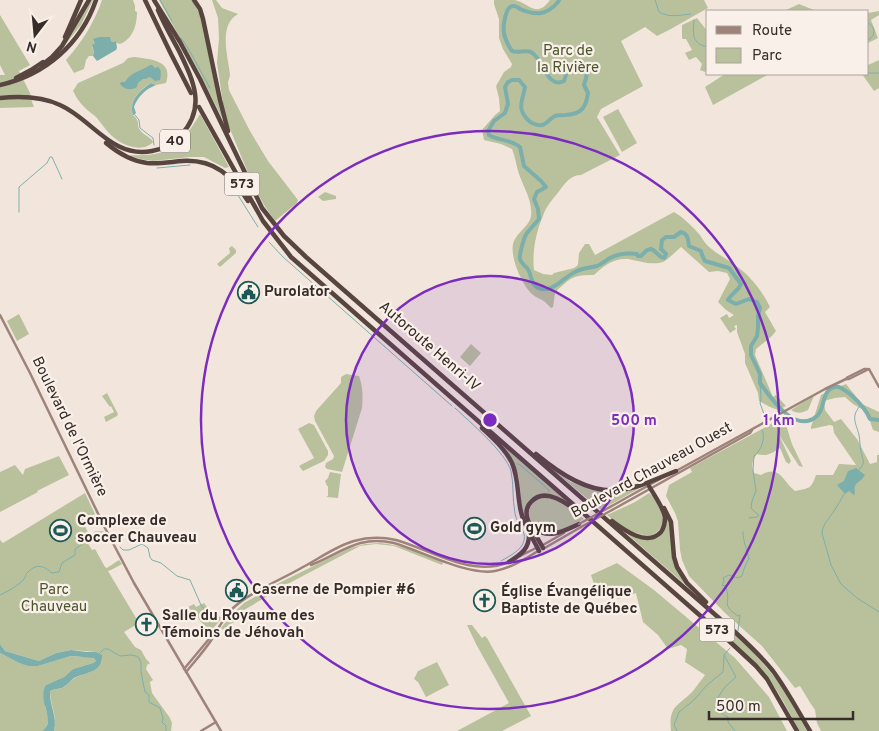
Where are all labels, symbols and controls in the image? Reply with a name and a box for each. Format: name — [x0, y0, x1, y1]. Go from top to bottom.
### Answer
north arrow — [10, 10, 60, 60]
legend — [706, 10, 869, 75]
text: Route — [752, 22, 792, 41]
text: N — [25, 36, 39, 56]
park label: Parc de la Rivière — [537, 42, 599, 78]
text: Parc — [752, 47, 782, 66]
road number: 40 — [160, 130, 190, 152]
road number: 573 — [224, 172, 260, 195]
public building icon: Purolator — [236, 280, 260, 304]
place label: Purolator — [264, 283, 331, 302]
street label: Autoroute Henri-IV — [374, 298, 484, 396]
street label: Boulevard de l'Ormière — [27, 354, 111, 500]
centre of rings — [481, 411, 499, 429]
text: 500 m — [611, 412, 657, 431]
text: 1 km — [763, 412, 795, 431]
street label: Boulevard Chauveau Ouest — [568, 419, 736, 523]
place label: Complexe de soccer Chauveau — [77, 512, 197, 548]
sports icon: Gold gym — [462, 516, 486, 540]
sports icon: Complexe de soccer Chauveau — [49, 518, 73, 542]
place label: Gold gym — [490, 519, 556, 538]
public building icon: Caserne de Pompier #6 — [224, 578, 248, 602]
park label: Parc Chauveau — [21, 581, 87, 617]
place label: Caserne de Pompier #6 — [252, 581, 416, 600]
place label: Église Évangélique Baptiste de Québec — [501, 582, 638, 619]
church icon: Église Évangélique Baptiste de Québec — [473, 589, 497, 613]
place label: Salle du Royaume des Témoins de Jéhovah — [162, 607, 315, 643]
church icon: Salle du Royaume des Témoins de Jéhovah — [134, 613, 158, 637]
road number: 573 — [700, 618, 734, 642]
scale bar — [709, 688, 853, 720]
text: 500 m — [716, 698, 761, 717]

